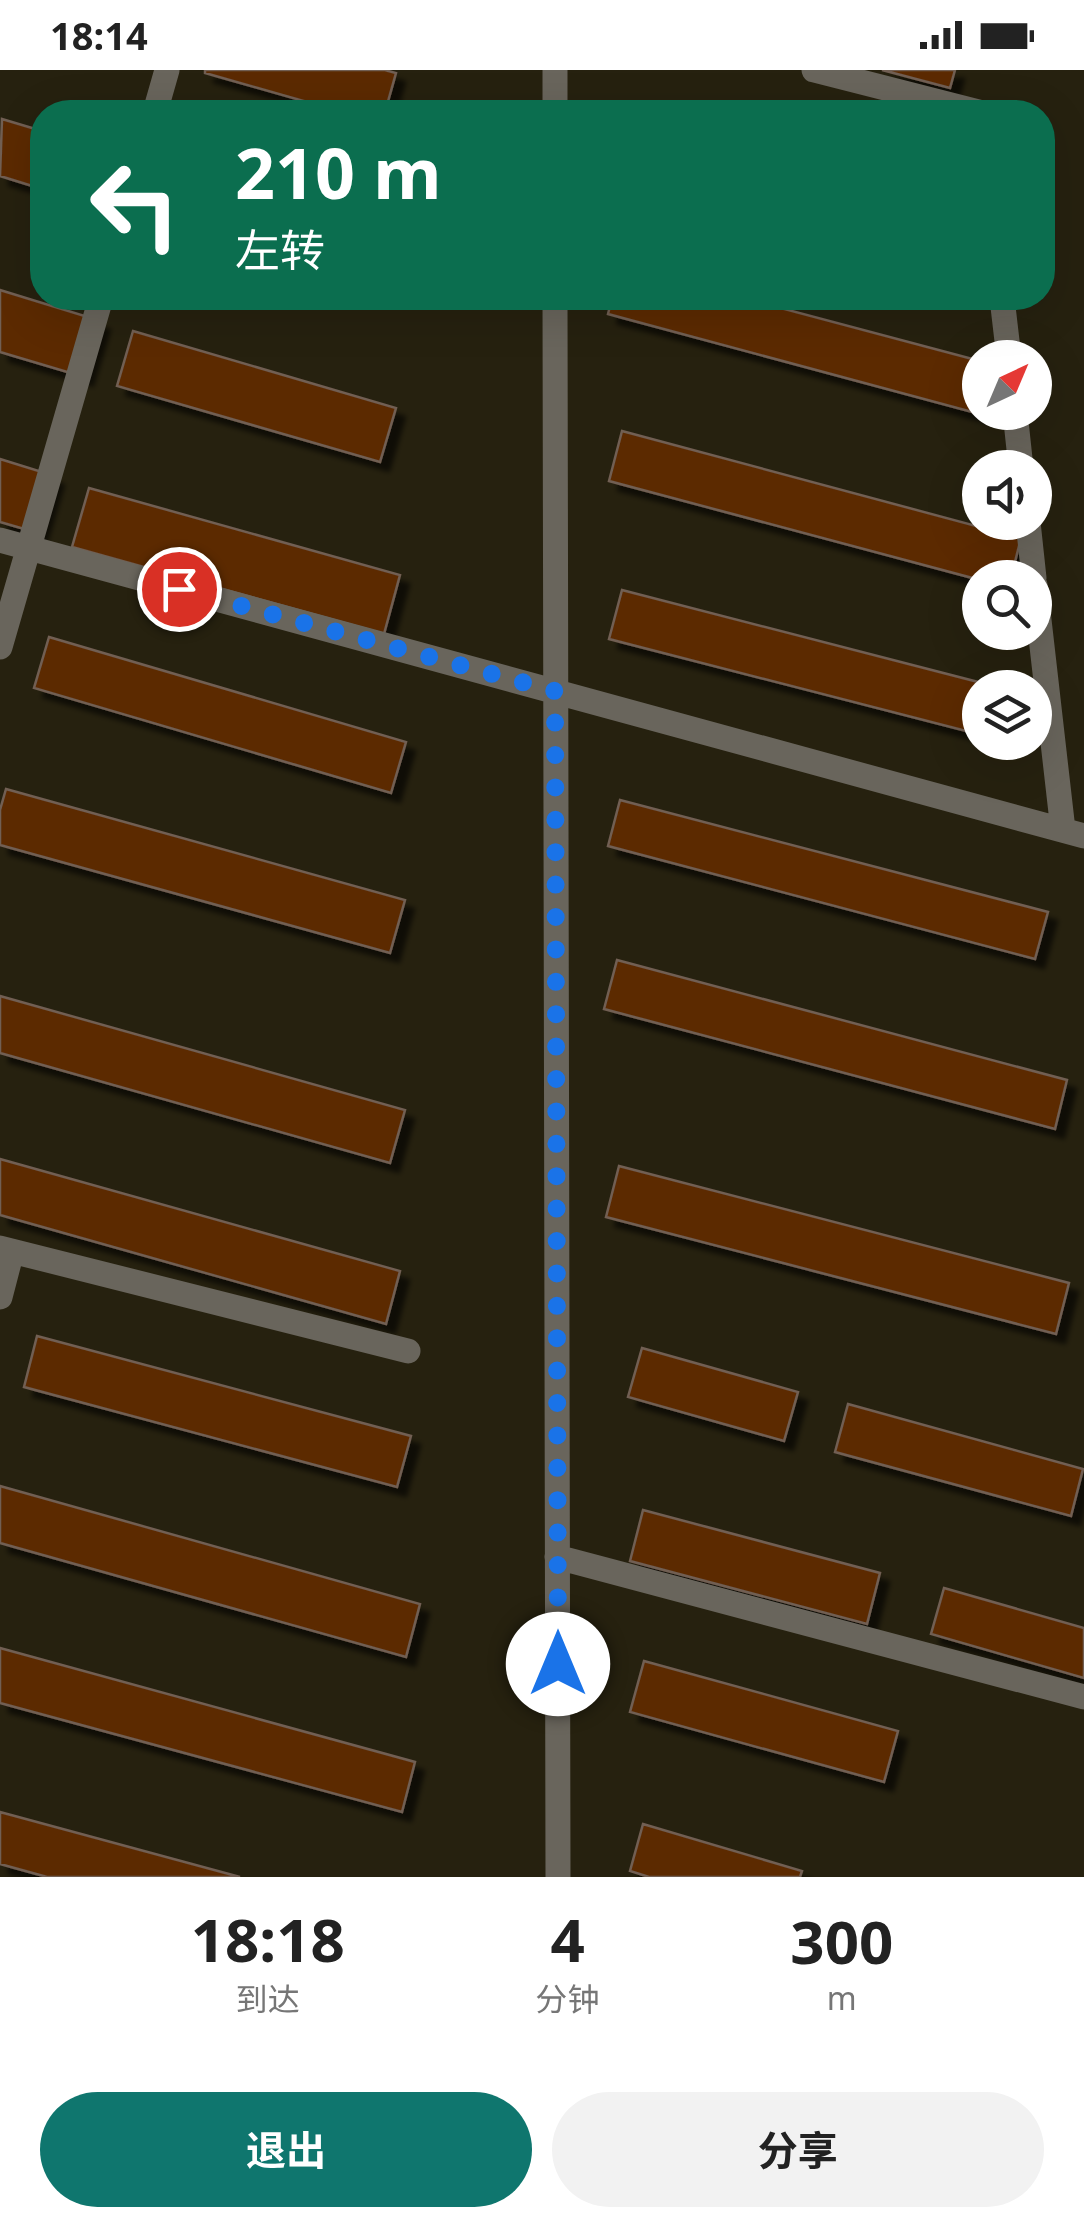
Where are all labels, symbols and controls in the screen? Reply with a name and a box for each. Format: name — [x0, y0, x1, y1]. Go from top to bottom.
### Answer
text: 18:14 — [50, 9, 148, 61]
text: 210 m — [235, 124, 442, 220]
icon: left — [70, 140, 200, 270]
text: 左转 — [235, 219, 325, 280]
north arrow — [962, 340, 1052, 430]
map controls — [962, 340, 1052, 760]
button: sound — [962, 450, 1052, 540]
pin — [137, 547, 222, 632]
button: search — [962, 560, 1052, 650]
icon: arrive — [152, 562, 207, 617]
button: layers — [962, 670, 1052, 760]
position arrow — [506, 1612, 610, 1716]
text: 18:18 — [191, 1898, 345, 1980]
text: 4 — [550, 1898, 585, 1980]
text: 300 — [790, 1900, 893, 1982]
text: m — [827, 1976, 857, 2019]
text: 到达 — [236, 1977, 300, 2020]
text: 分钟 — [536, 1977, 600, 2020]
button: 退出 — [40, 2092, 532, 2207]
button: 分享 — [552, 2092, 1044, 2207]

